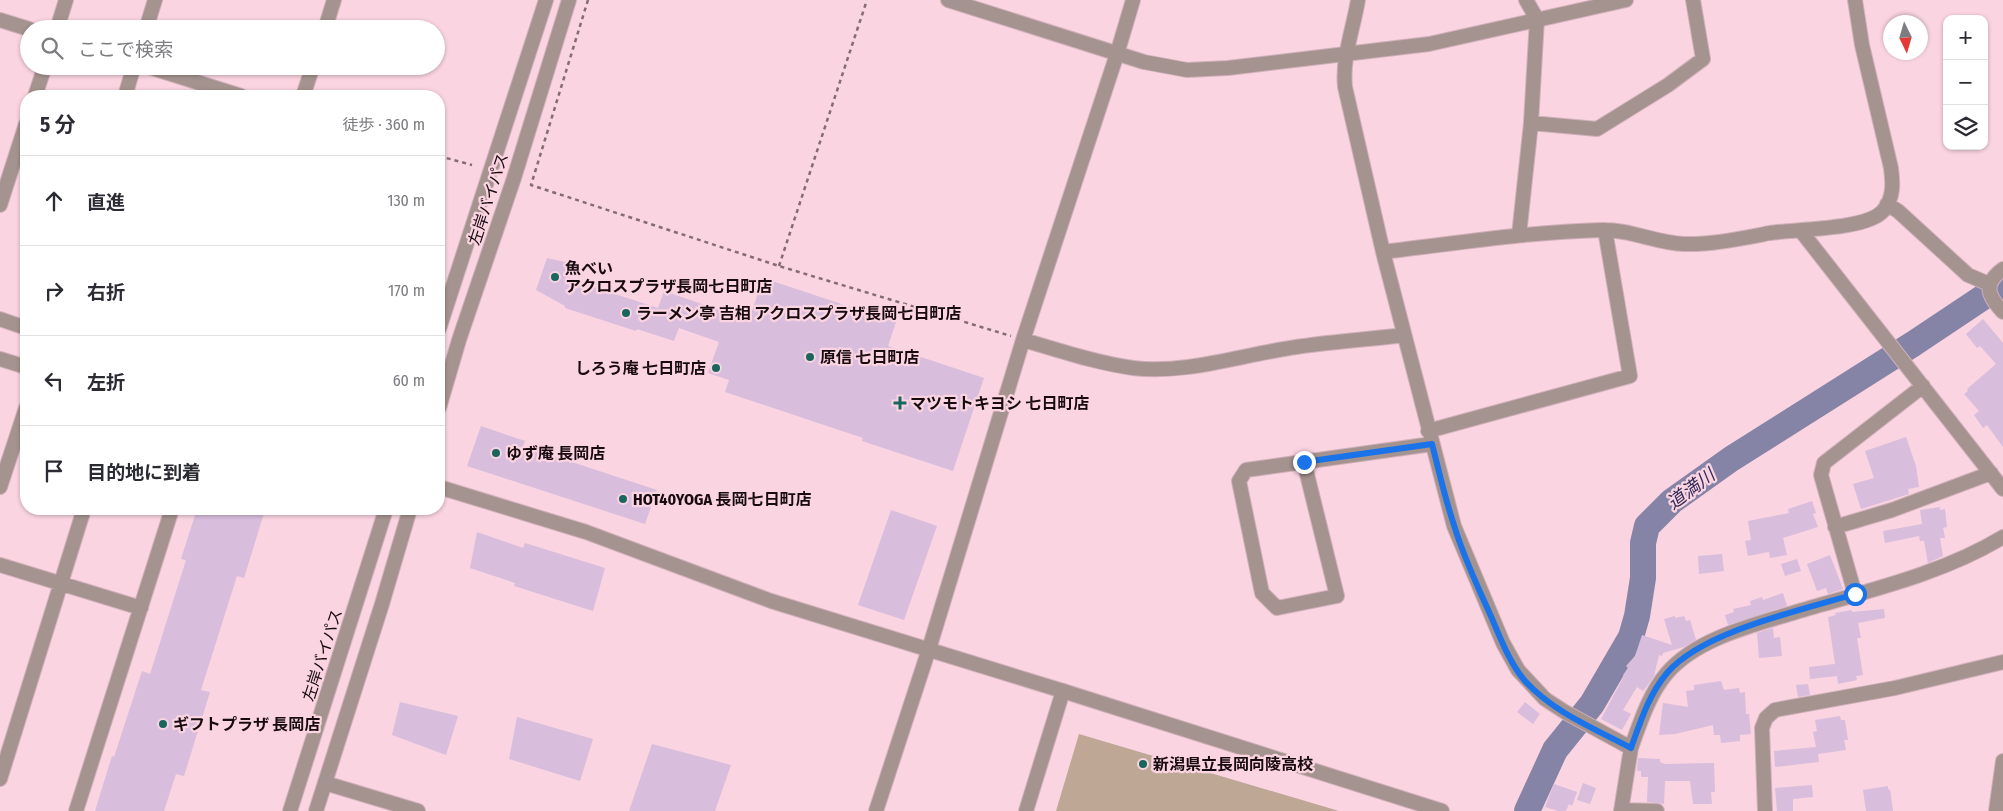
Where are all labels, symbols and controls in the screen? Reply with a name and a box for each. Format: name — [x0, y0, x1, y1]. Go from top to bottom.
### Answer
north arrow — [1883, 15, 1928, 60]
map controls — [1943, 15, 1988, 150]
button: + — [1943, 15, 1988, 60]
search box — [20, 20, 445, 75]
icon: search — [38, 34, 66, 62]
text: ここで検索 — [78, 38, 173, 61]
button: − — [1943, 60, 1988, 105]
button: layers — [1943, 105, 1988, 150]
text: 5 分 — [40, 112, 76, 138]
text: 徒歩 · 360 m — [343, 115, 425, 134]
street label: 左岸バイパス — [465, 151, 512, 248]
icon: ahead — [40, 187, 68, 215]
text: 直進 — [87, 191, 125, 214]
text: 130 m — [387, 191, 425, 210]
place label: 魚べい アクロスプラザ長岡七日町店 — [565, 259, 772, 296]
marker: 魚べい アクロスプラザ長岡七日町店 — [549, 271, 561, 283]
icon: right — [40, 277, 68, 305]
text: 右折 — [87, 281, 125, 304]
text: 170 m — [388, 281, 425, 300]
place label: ラーメン亭 吉相 アクロスプラザ長岡七日町店 — [636, 304, 961, 323]
marker: ラーメン亭 吉相 アクロスプラザ長岡七日町店 — [620, 307, 632, 319]
place label: 原信 七日町店 — [820, 348, 919, 367]
marker: 原信 七日町店 — [804, 351, 816, 363]
place label: しろう庵 七日町店 — [575, 359, 706, 378]
marker: しろう庵 七日町店 — [710, 362, 722, 374]
icon: left — [40, 367, 68, 395]
text: 左折 — [87, 371, 125, 394]
text: 60 m — [393, 371, 425, 390]
place label: マツモトキヨシ 七日町店 — [910, 394, 1089, 413]
marker: マツモトキヨシ 七日町店 — [894, 397, 906, 409]
place label: ゆず庵 長岡店 — [506, 444, 605, 463]
marker: ゆず庵 長岡店 — [490, 447, 502, 459]
route end — [1293, 451, 1316, 474]
icon: arrive — [40, 457, 68, 485]
text: 目的地に到着 — [87, 461, 201, 484]
water label: 道満川 — [1663, 463, 1721, 514]
place label: HOT40YOGA 長岡七日町店 — [633, 490, 811, 509]
marker: HOT40YOGA 長岡七日町店 — [617, 493, 629, 505]
route start — [1844, 583, 1867, 606]
street label: 左岸バイパス — [299, 607, 346, 704]
place label: ギフトプラザ 長岡店 — [173, 715, 320, 734]
marker: ギフトプラザ 長岡店 — [157, 718, 169, 730]
place label: 新潟県立長岡向陵高校 — [1153, 755, 1313, 774]
marker: 新潟県立長岡向陵高校 — [1137, 758, 1149, 770]

